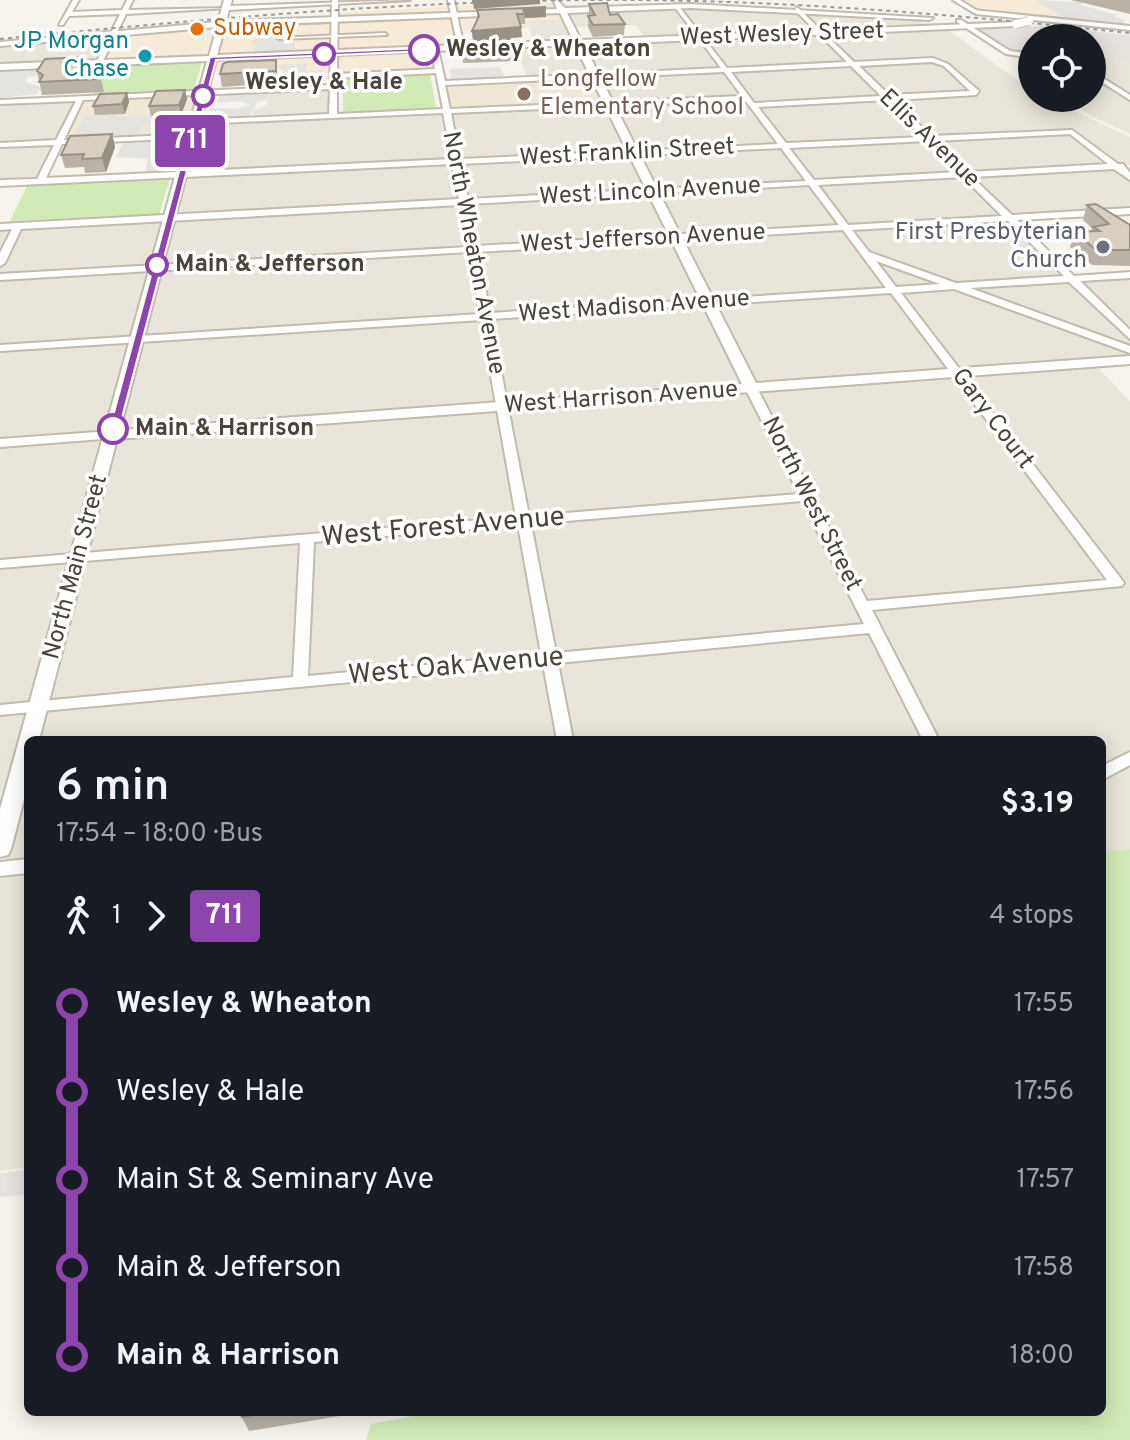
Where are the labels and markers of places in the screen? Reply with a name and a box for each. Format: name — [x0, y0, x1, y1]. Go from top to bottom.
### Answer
place label: Subway — [213, 14, 296, 44]
marker: Subway — [188, 20, 206, 38]
place label: JP Morgan Chase — [14, 27, 129, 85]
marker: Wesley & Wheaton — [409, 35, 439, 65]
place label: Wesley & Wheaton — [446, 35, 651, 65]
marker: Wesley & Hale — [313, 43, 335, 65]
marker: JP Morgan Chase — [136, 47, 154, 65]
place label: Longfellow Elementary School — [540, 65, 744, 123]
place label: Wesley & Hale — [245, 68, 403, 98]
unlabelled marker — [192, 85, 214, 107]
marker: Longfellow Elementary School — [515, 85, 533, 103]
place label: First Presbyterian Church — [895, 218, 1087, 276]
marker: First Presbyterian Church — [1094, 238, 1112, 256]
place label: Main & Jefferson — [175, 250, 365, 280]
marker: Main & Jefferson — [146, 254, 168, 276]
marker: Main & Harrison — [98, 414, 128, 444]
place label: Main & Harrison — [135, 414, 314, 444]

